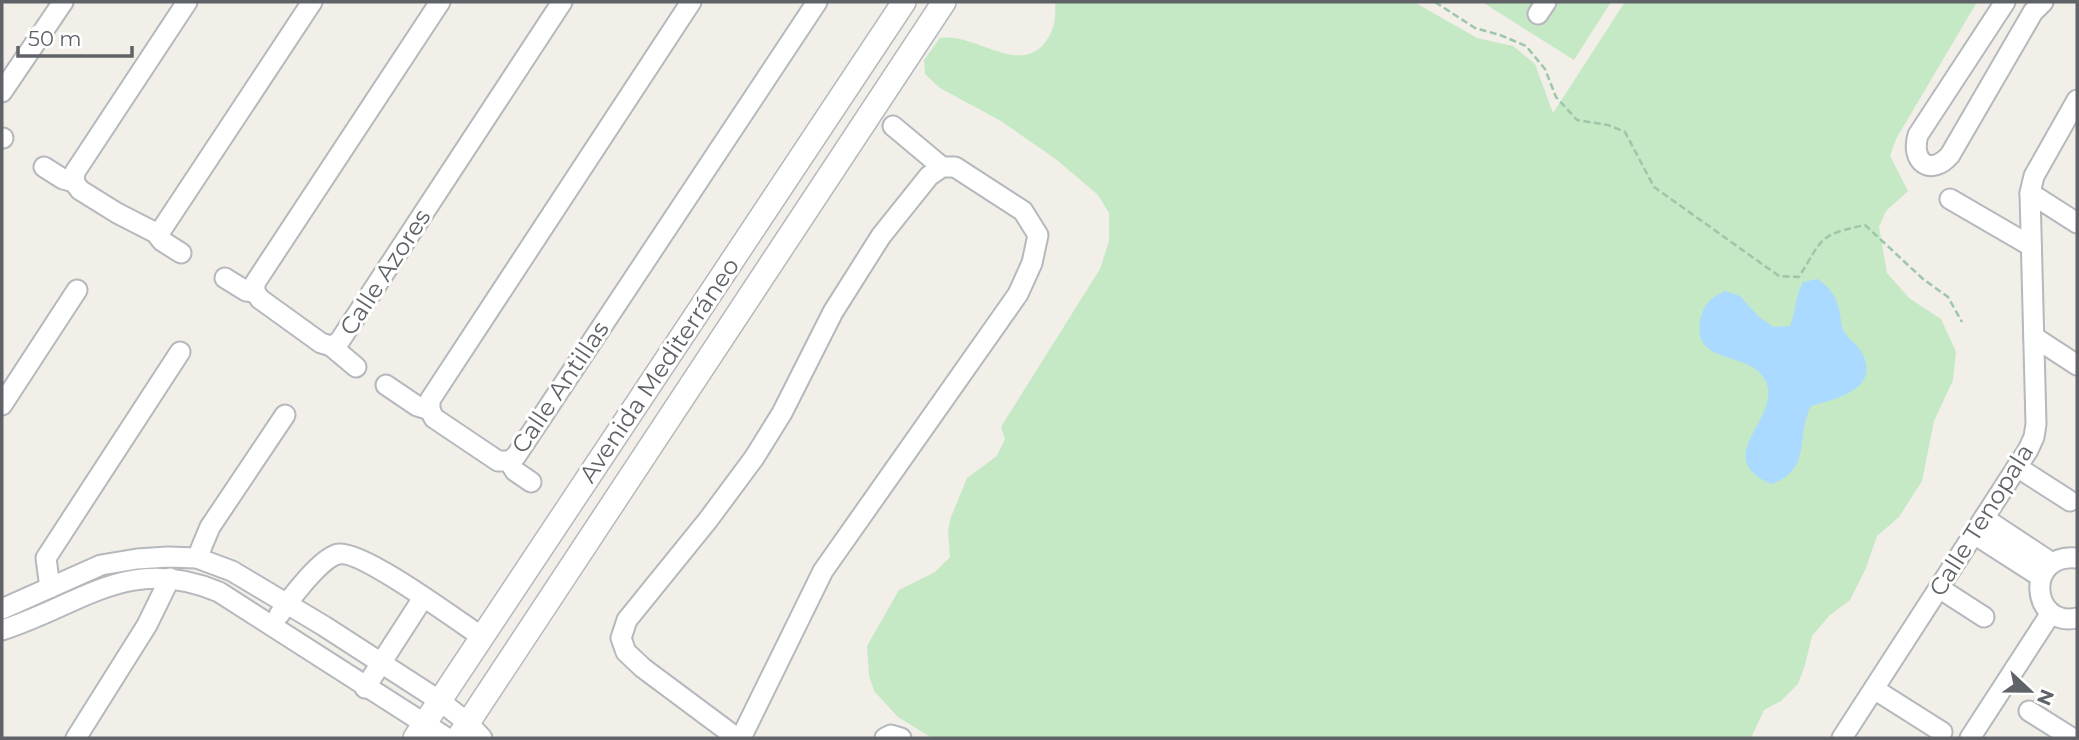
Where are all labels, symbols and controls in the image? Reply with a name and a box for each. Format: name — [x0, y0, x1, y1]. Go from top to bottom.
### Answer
scale bar — [18, 14, 131, 58]
text: 50 m — [28, 26, 82, 51]
street label: Calle Azores — [333, 203, 437, 341]
street label: Avenida Mediterráneo — [573, 252, 745, 488]
street label: Calle Antillas — [505, 315, 615, 459]
street label: Calle Tenopala — [1923, 439, 2039, 601]
north arrow — [1995, 656, 2065, 726]
text: N — [2032, 686, 2059, 709]

